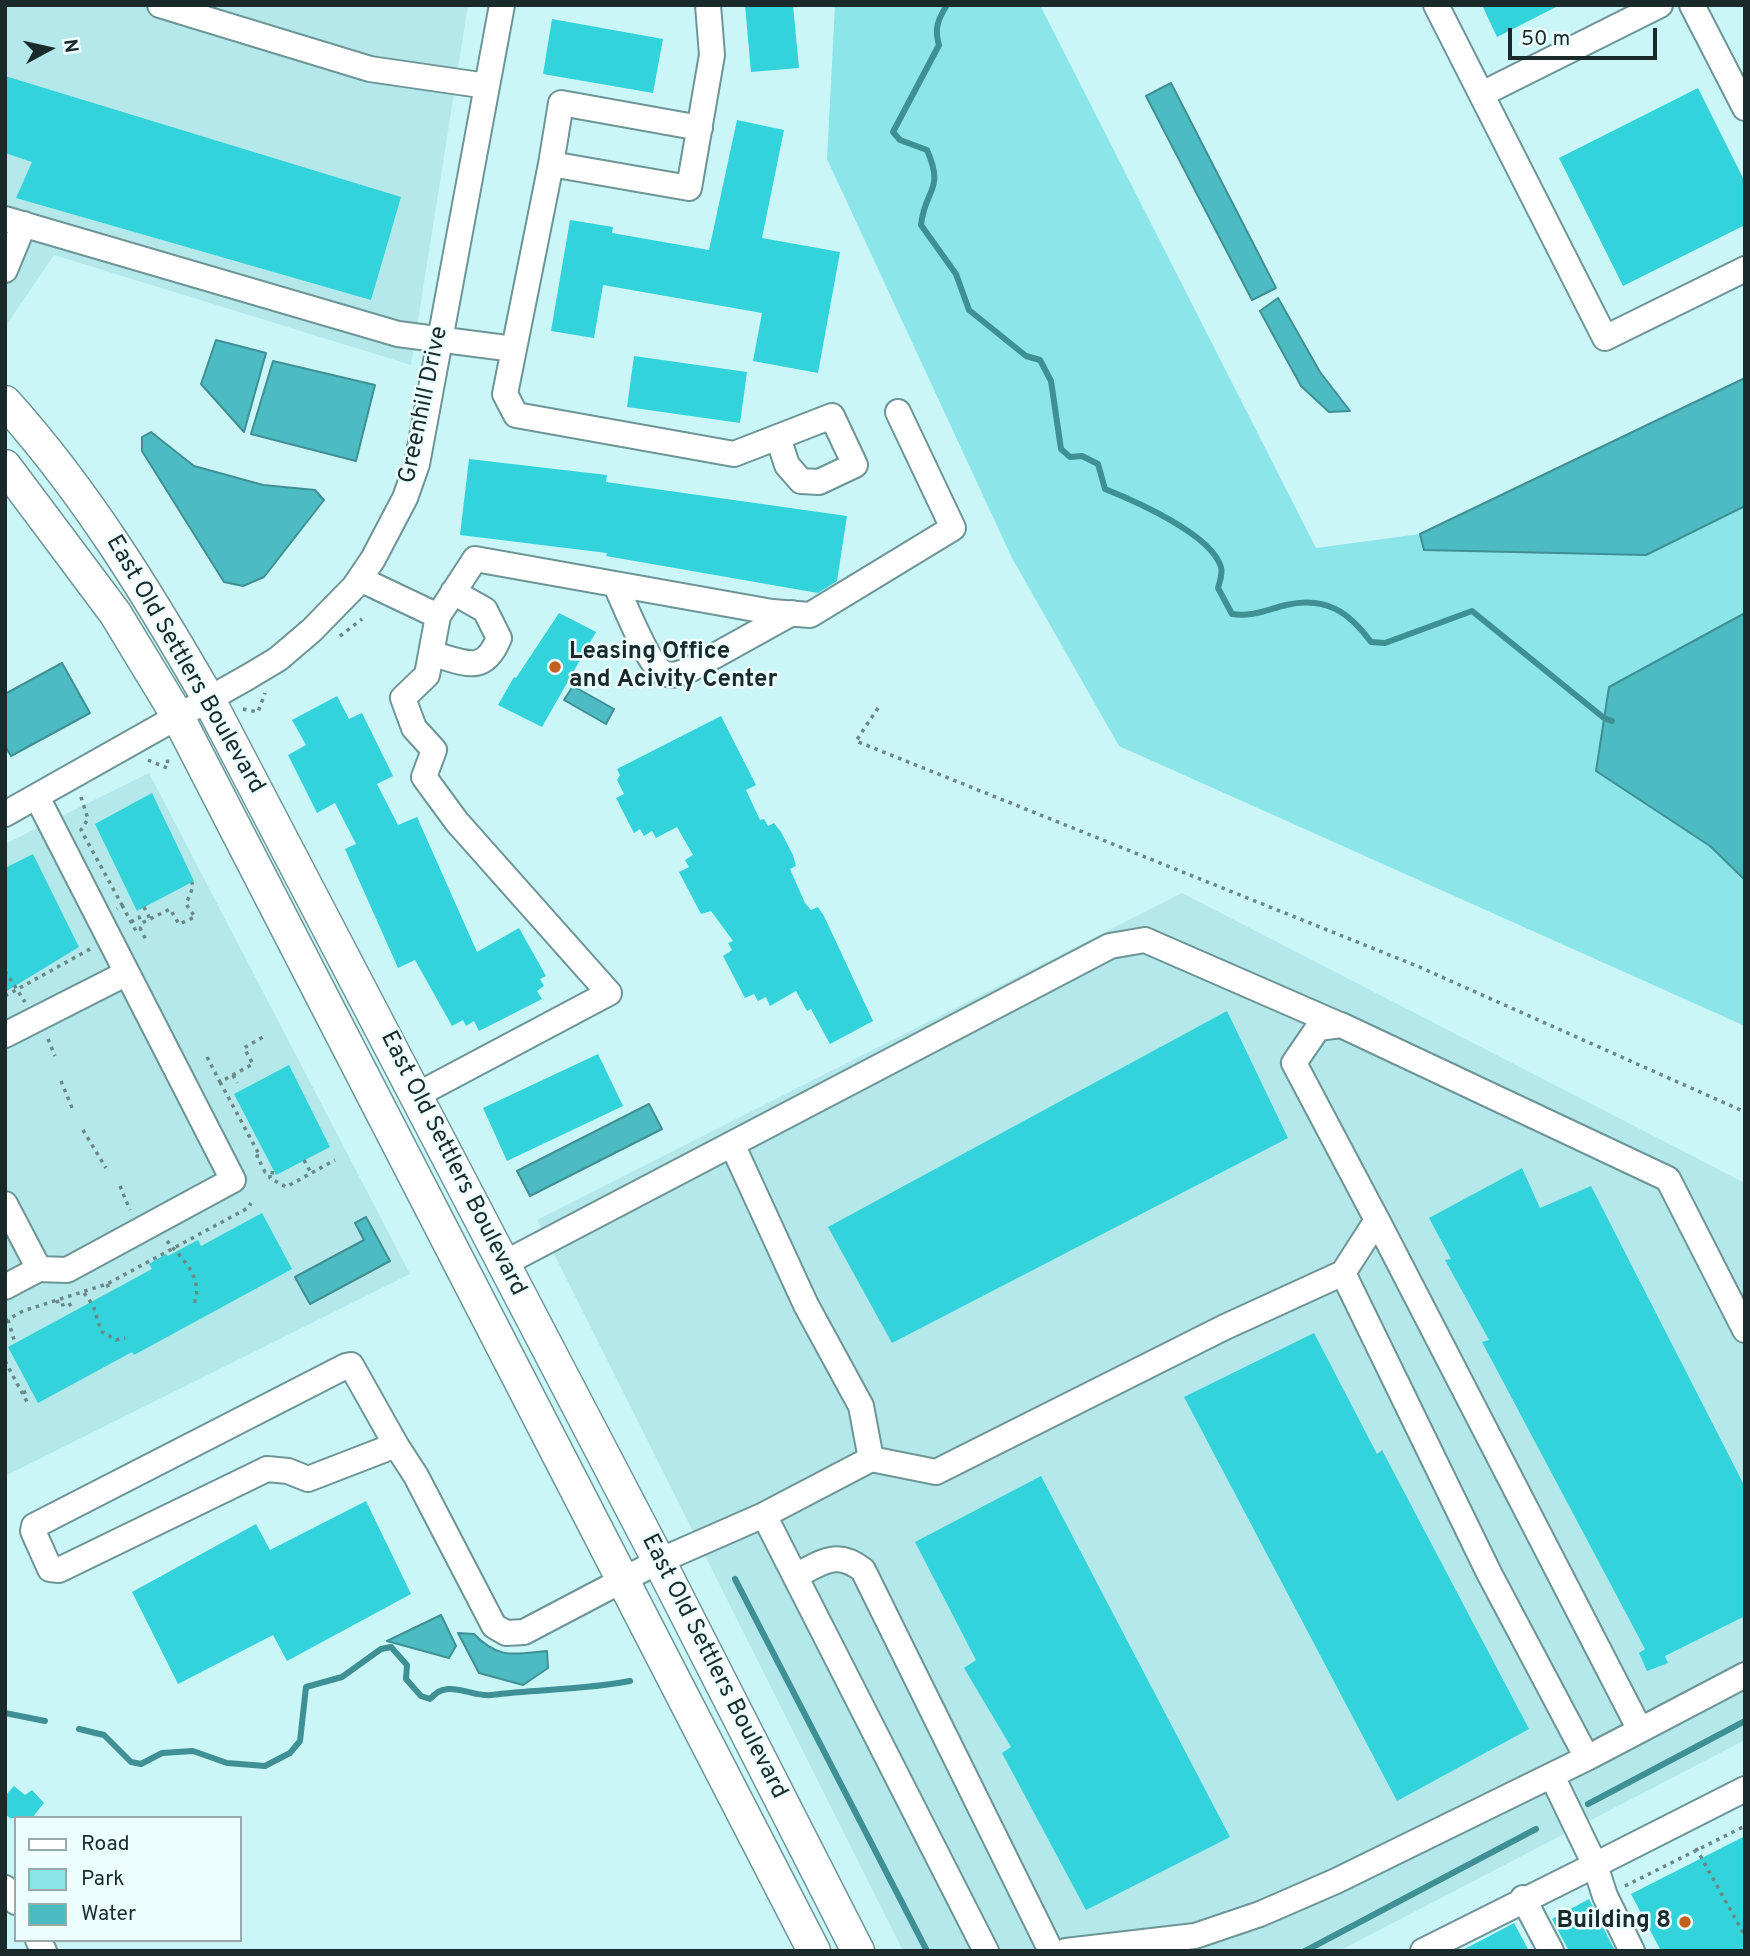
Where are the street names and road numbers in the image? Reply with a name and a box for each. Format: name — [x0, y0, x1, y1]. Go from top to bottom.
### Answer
street label: Greenhill Drive — [394, 324, 456, 486]
street label: East Old Settlers Boulevard — [98, 531, 270, 799]
street label: East Old Settlers Boulevard — [373, 1027, 531, 1301]
street label: East Old Settlers Boulevard — [634, 1530, 792, 1804]

